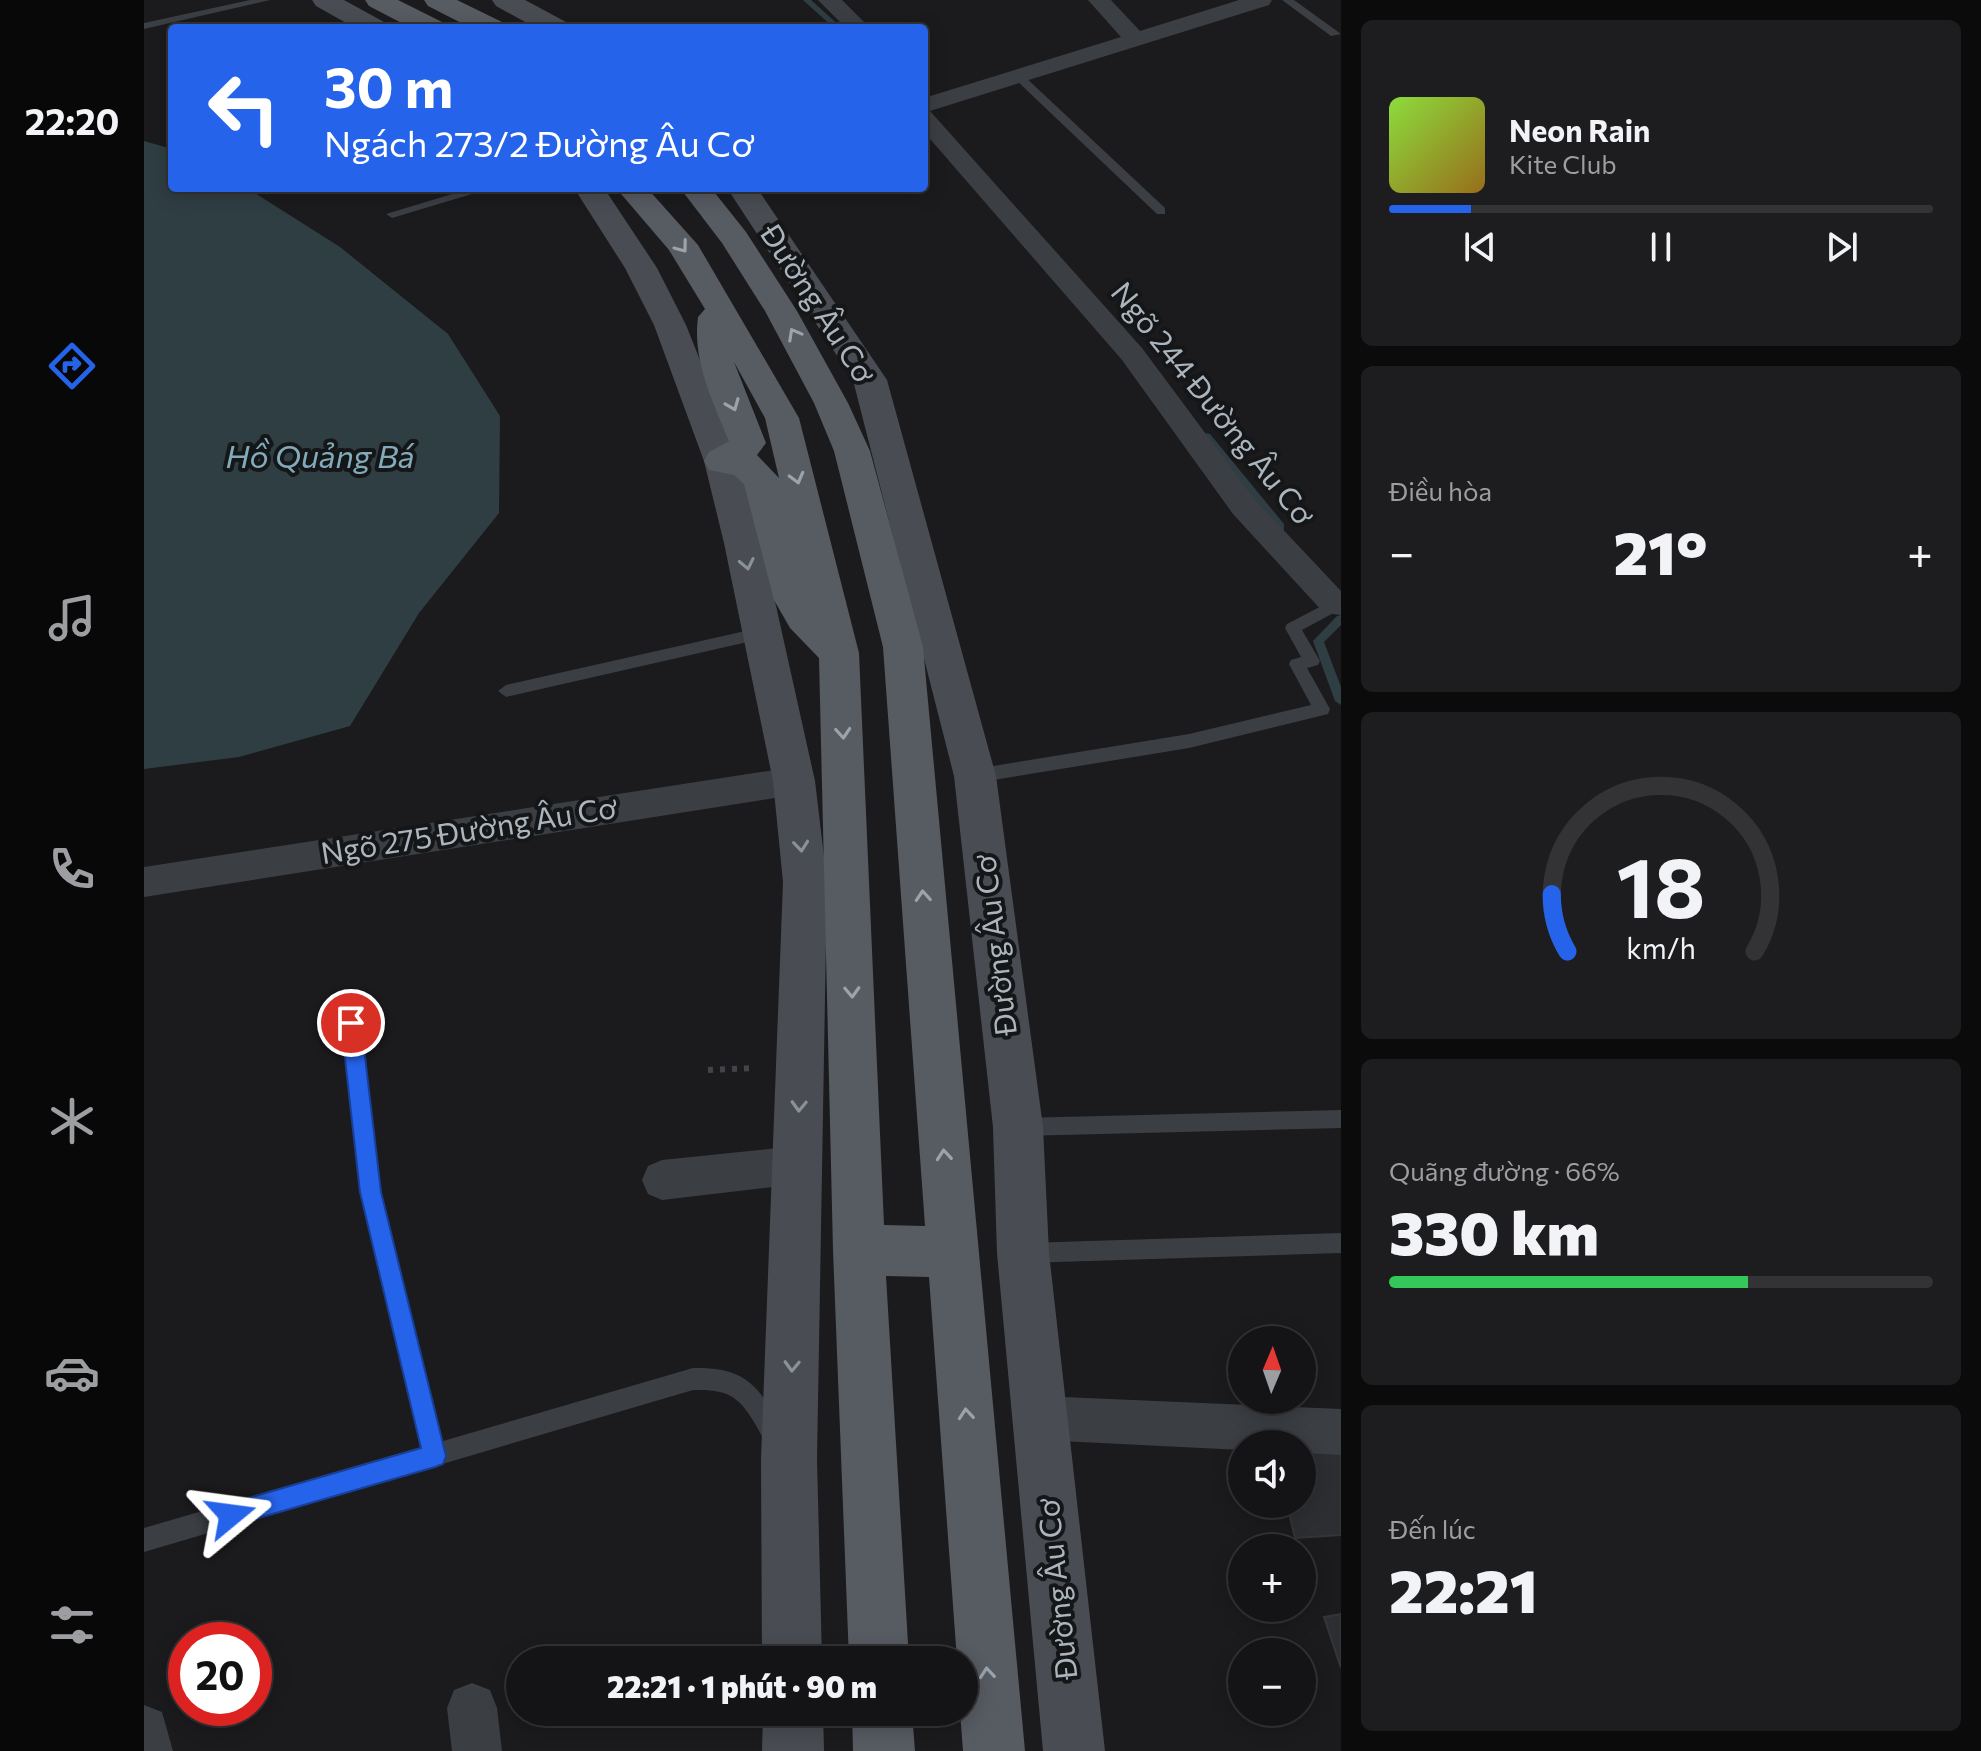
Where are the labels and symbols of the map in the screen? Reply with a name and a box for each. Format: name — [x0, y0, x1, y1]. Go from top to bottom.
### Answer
street label: Đường Âu Cơ — [754, 215, 885, 390]
one-way arrow — [672, 238, 686, 253]
street label: Ngõ 244 Đường Âu Cơ — [1105, 273, 1324, 532]
one-way arrow — [788, 328, 803, 342]
one-way arrow — [723, 397, 739, 411]
water label: Hồ Quảng Bá — [226, 435, 415, 475]
one-way arrow — [788, 470, 805, 484]
one-way arrow — [738, 556, 755, 570]
one-way arrow — [834, 726, 851, 739]
street label: Ngõ 275 Đường Âu Cơ — [318, 787, 620, 870]
one-way arrow — [792, 839, 809, 853]
street label: Đường Âu Cơ — [964, 852, 1023, 1039]
one-way arrow — [915, 889, 932, 902]
one-way arrow — [843, 986, 860, 999]
pin — [317, 989, 385, 1057]
one-way arrow — [791, 1100, 808, 1113]
one-way arrow — [936, 1148, 953, 1161]
north arrow — [1228, 1326, 1316, 1414]
one-way arrow — [783, 1360, 800, 1373]
one-way arrow — [958, 1407, 975, 1420]
position arrow — [189, 1473, 273, 1557]
street label: Đường Âu Cơ — [1028, 1496, 1084, 1683]
speed limit sign: 20 — [168, 1622, 272, 1726]
one-way arrow — [979, 1666, 996, 1679]

